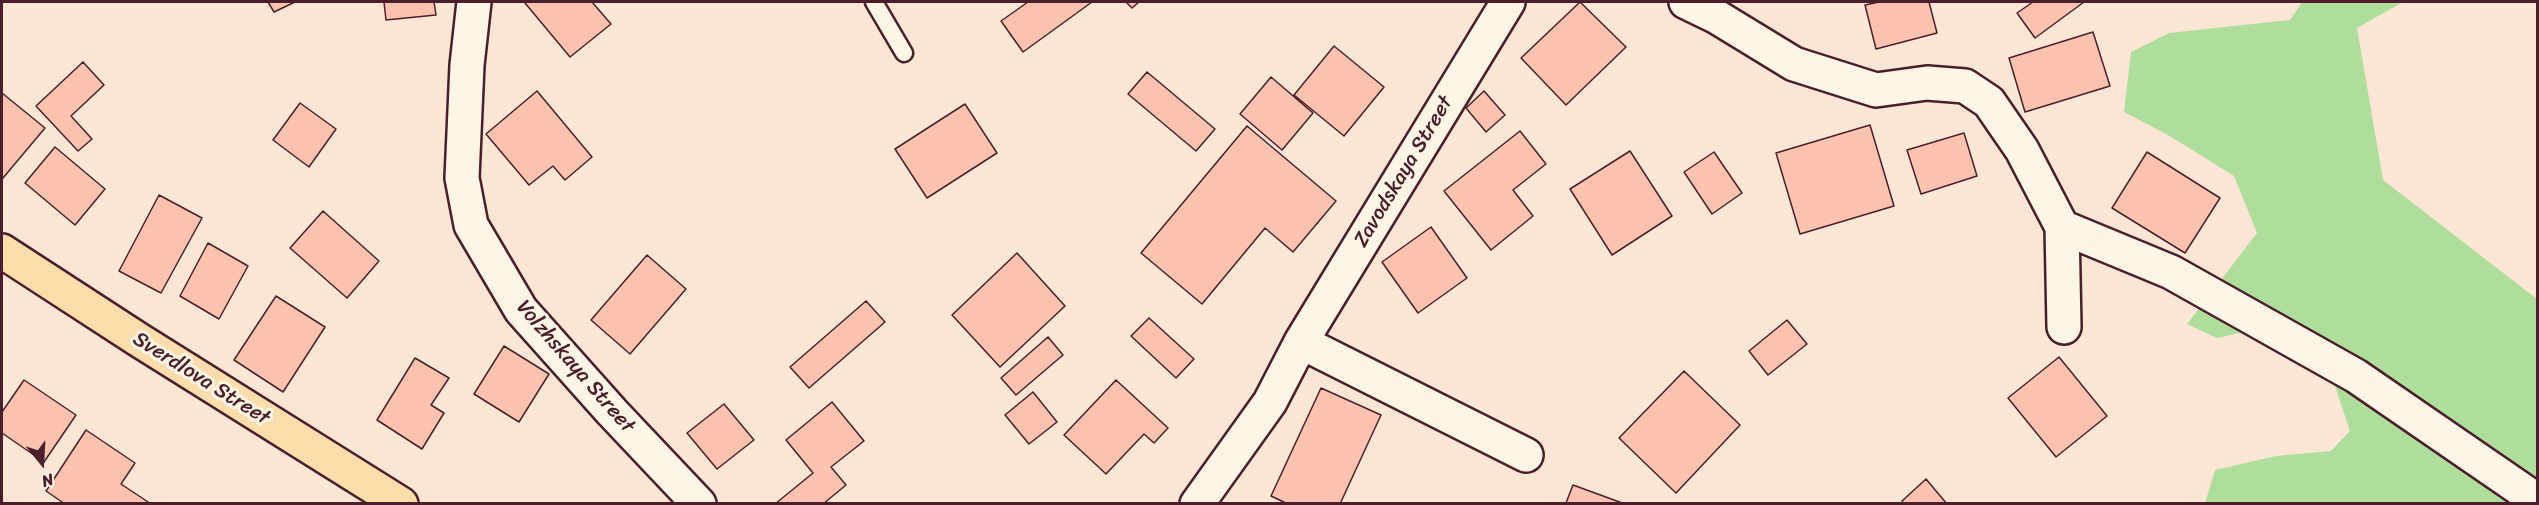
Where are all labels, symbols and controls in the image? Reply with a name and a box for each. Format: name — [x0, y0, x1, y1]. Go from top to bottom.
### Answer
street label: Zavodskaya Street — [1349, 92, 1459, 252]
street label: Volzhskaya Street — [511, 296, 639, 438]
street label: Sverdlova Street — [128, 327, 274, 431]
north arrow — [12, 433, 72, 493]
text: N — [38, 465, 57, 496]

